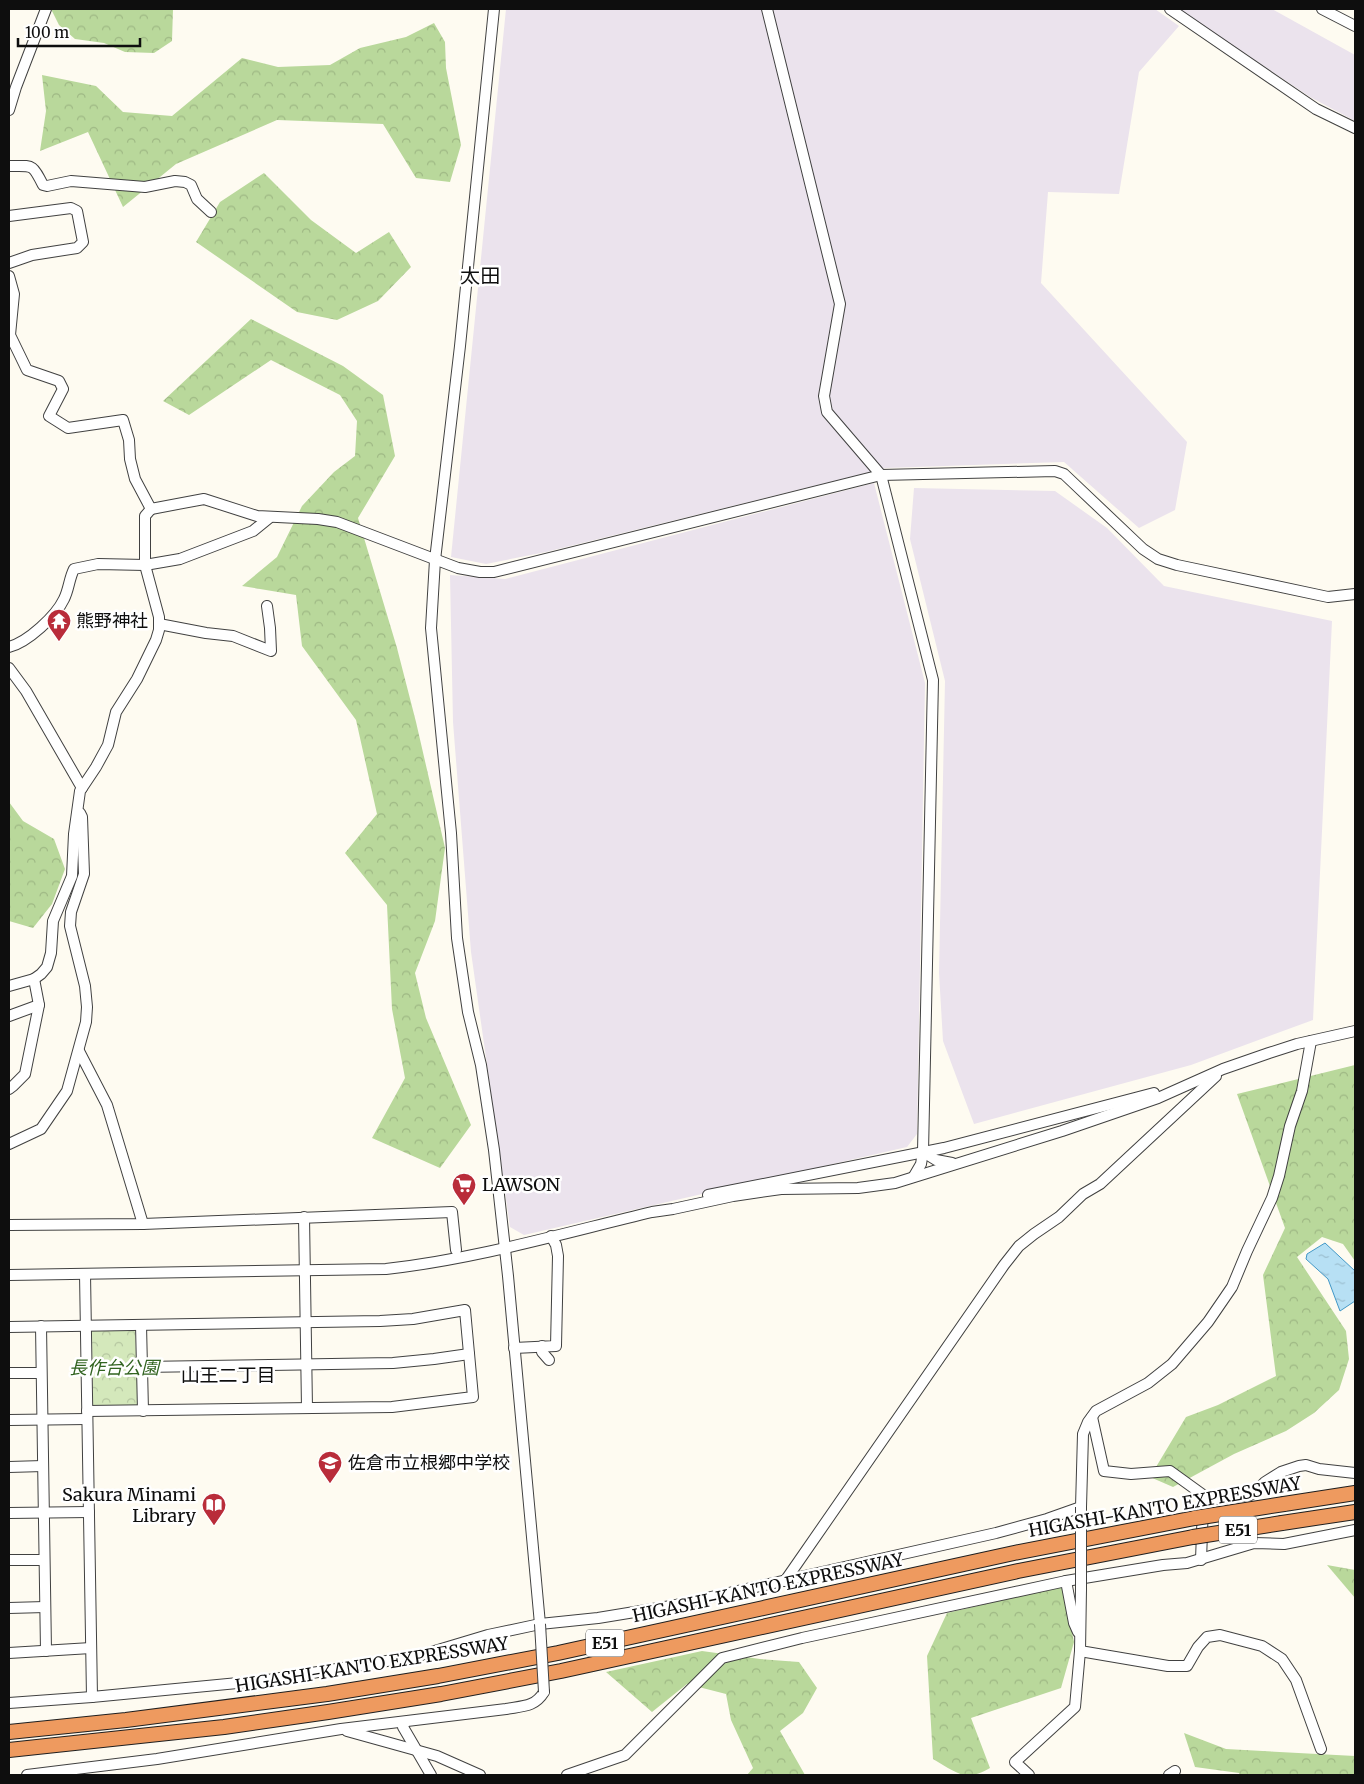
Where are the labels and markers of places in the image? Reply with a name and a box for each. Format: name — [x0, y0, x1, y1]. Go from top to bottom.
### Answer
temple icon: 熊野神社 — [46, 608, 72, 642]
place label: 熊野神社 — [76, 609, 148, 632]
supermarket icon: LAWSON — [451, 1172, 477, 1206]
place label: LAWSON — [482, 1173, 560, 1196]
school or university icon: 佐倉市立根郷中学校 — [317, 1450, 343, 1484]
place label: 佐倉市立根郷中学校 — [348, 1451, 510, 1474]
place label: Sakura Minami Library — [62, 1483, 197, 1527]
library icon: Sakura Minami Library — [201, 1492, 227, 1526]

